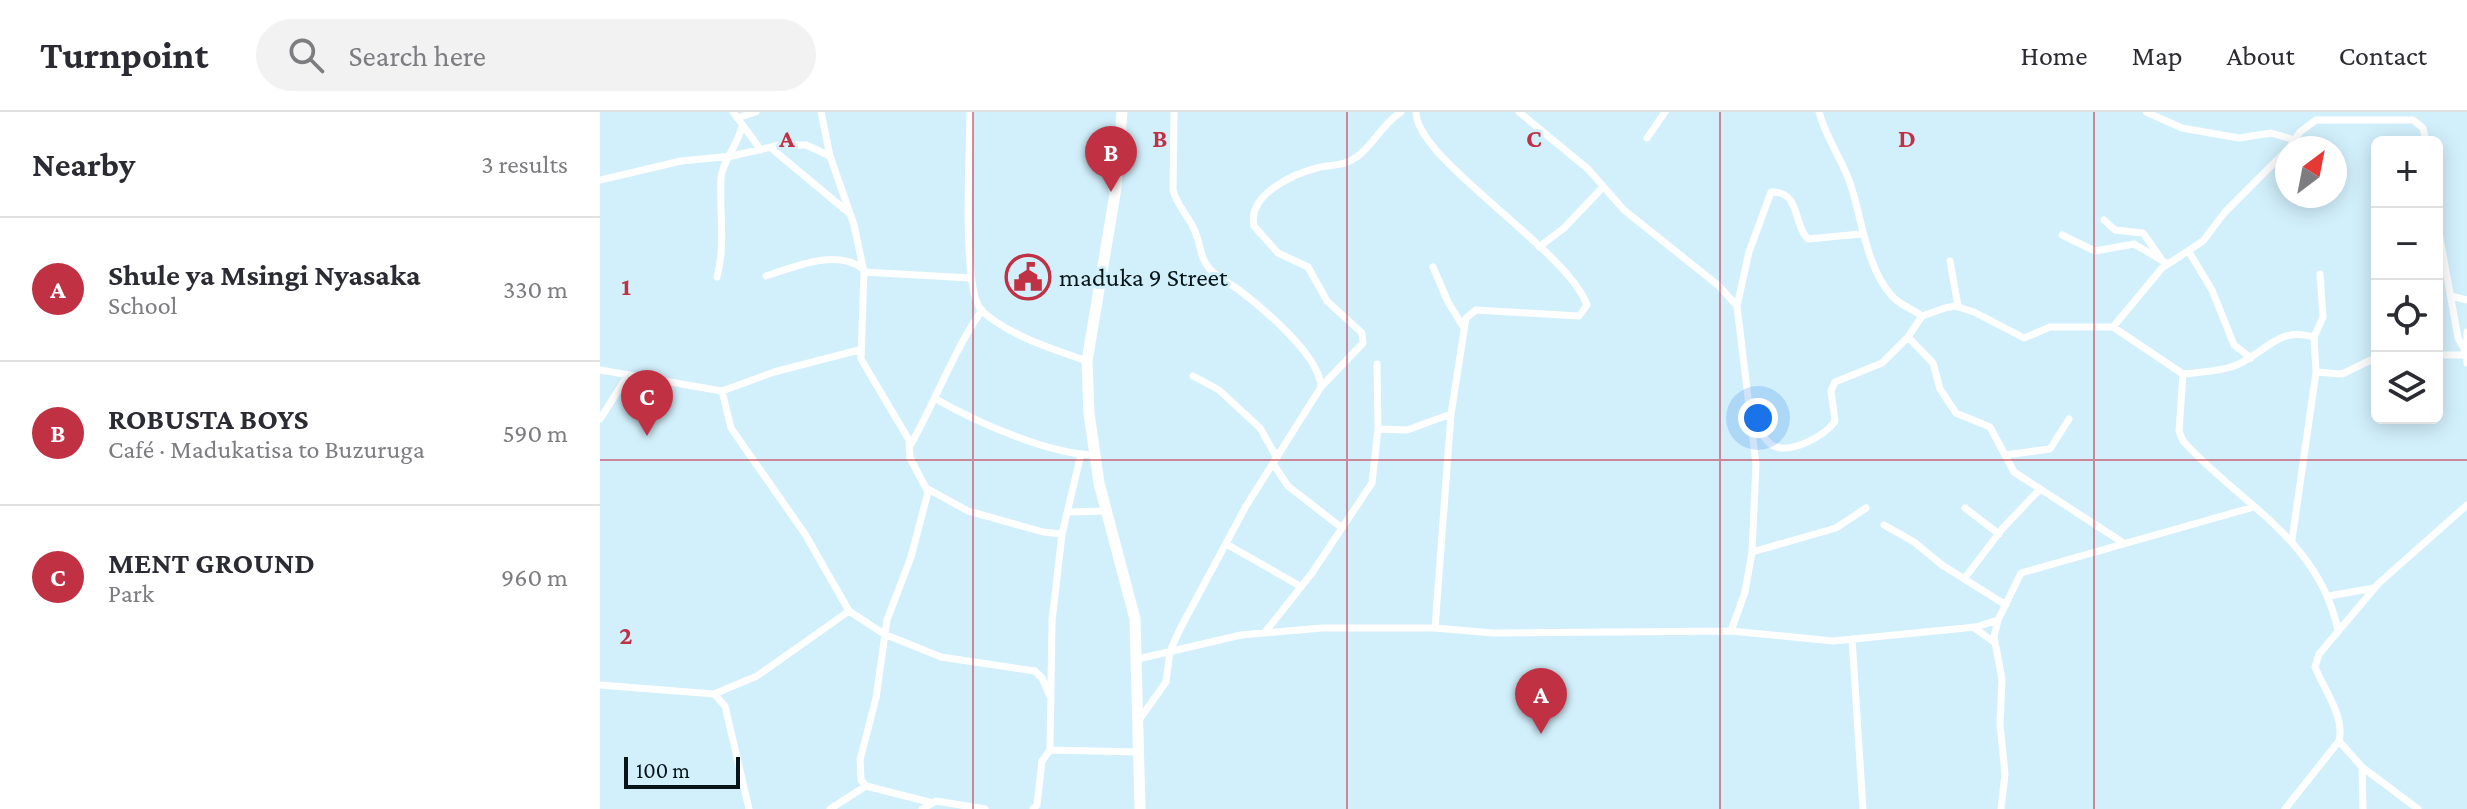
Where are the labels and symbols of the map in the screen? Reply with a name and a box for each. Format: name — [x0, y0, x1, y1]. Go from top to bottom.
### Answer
text: A — [778, 124, 795, 153]
text: B — [1152, 124, 1168, 153]
text: C — [1526, 124, 1542, 153]
text: D — [1898, 124, 1916, 153]
pin: B — [1085, 126, 1137, 192]
north arrow — [2275, 136, 2347, 208]
public building icon: maduka 9 Street — [1004, 253, 1052, 301]
place label: maduka 9 Street — [1059, 263, 1228, 292]
text: 1 — [621, 272, 631, 301]
pin: C — [621, 370, 673, 436]
your location — [1738, 398, 1778, 438]
text: 2 — [619, 621, 633, 650]
pin: A — [1515, 668, 1567, 734]
scale bar — [624, 753, 740, 789]

